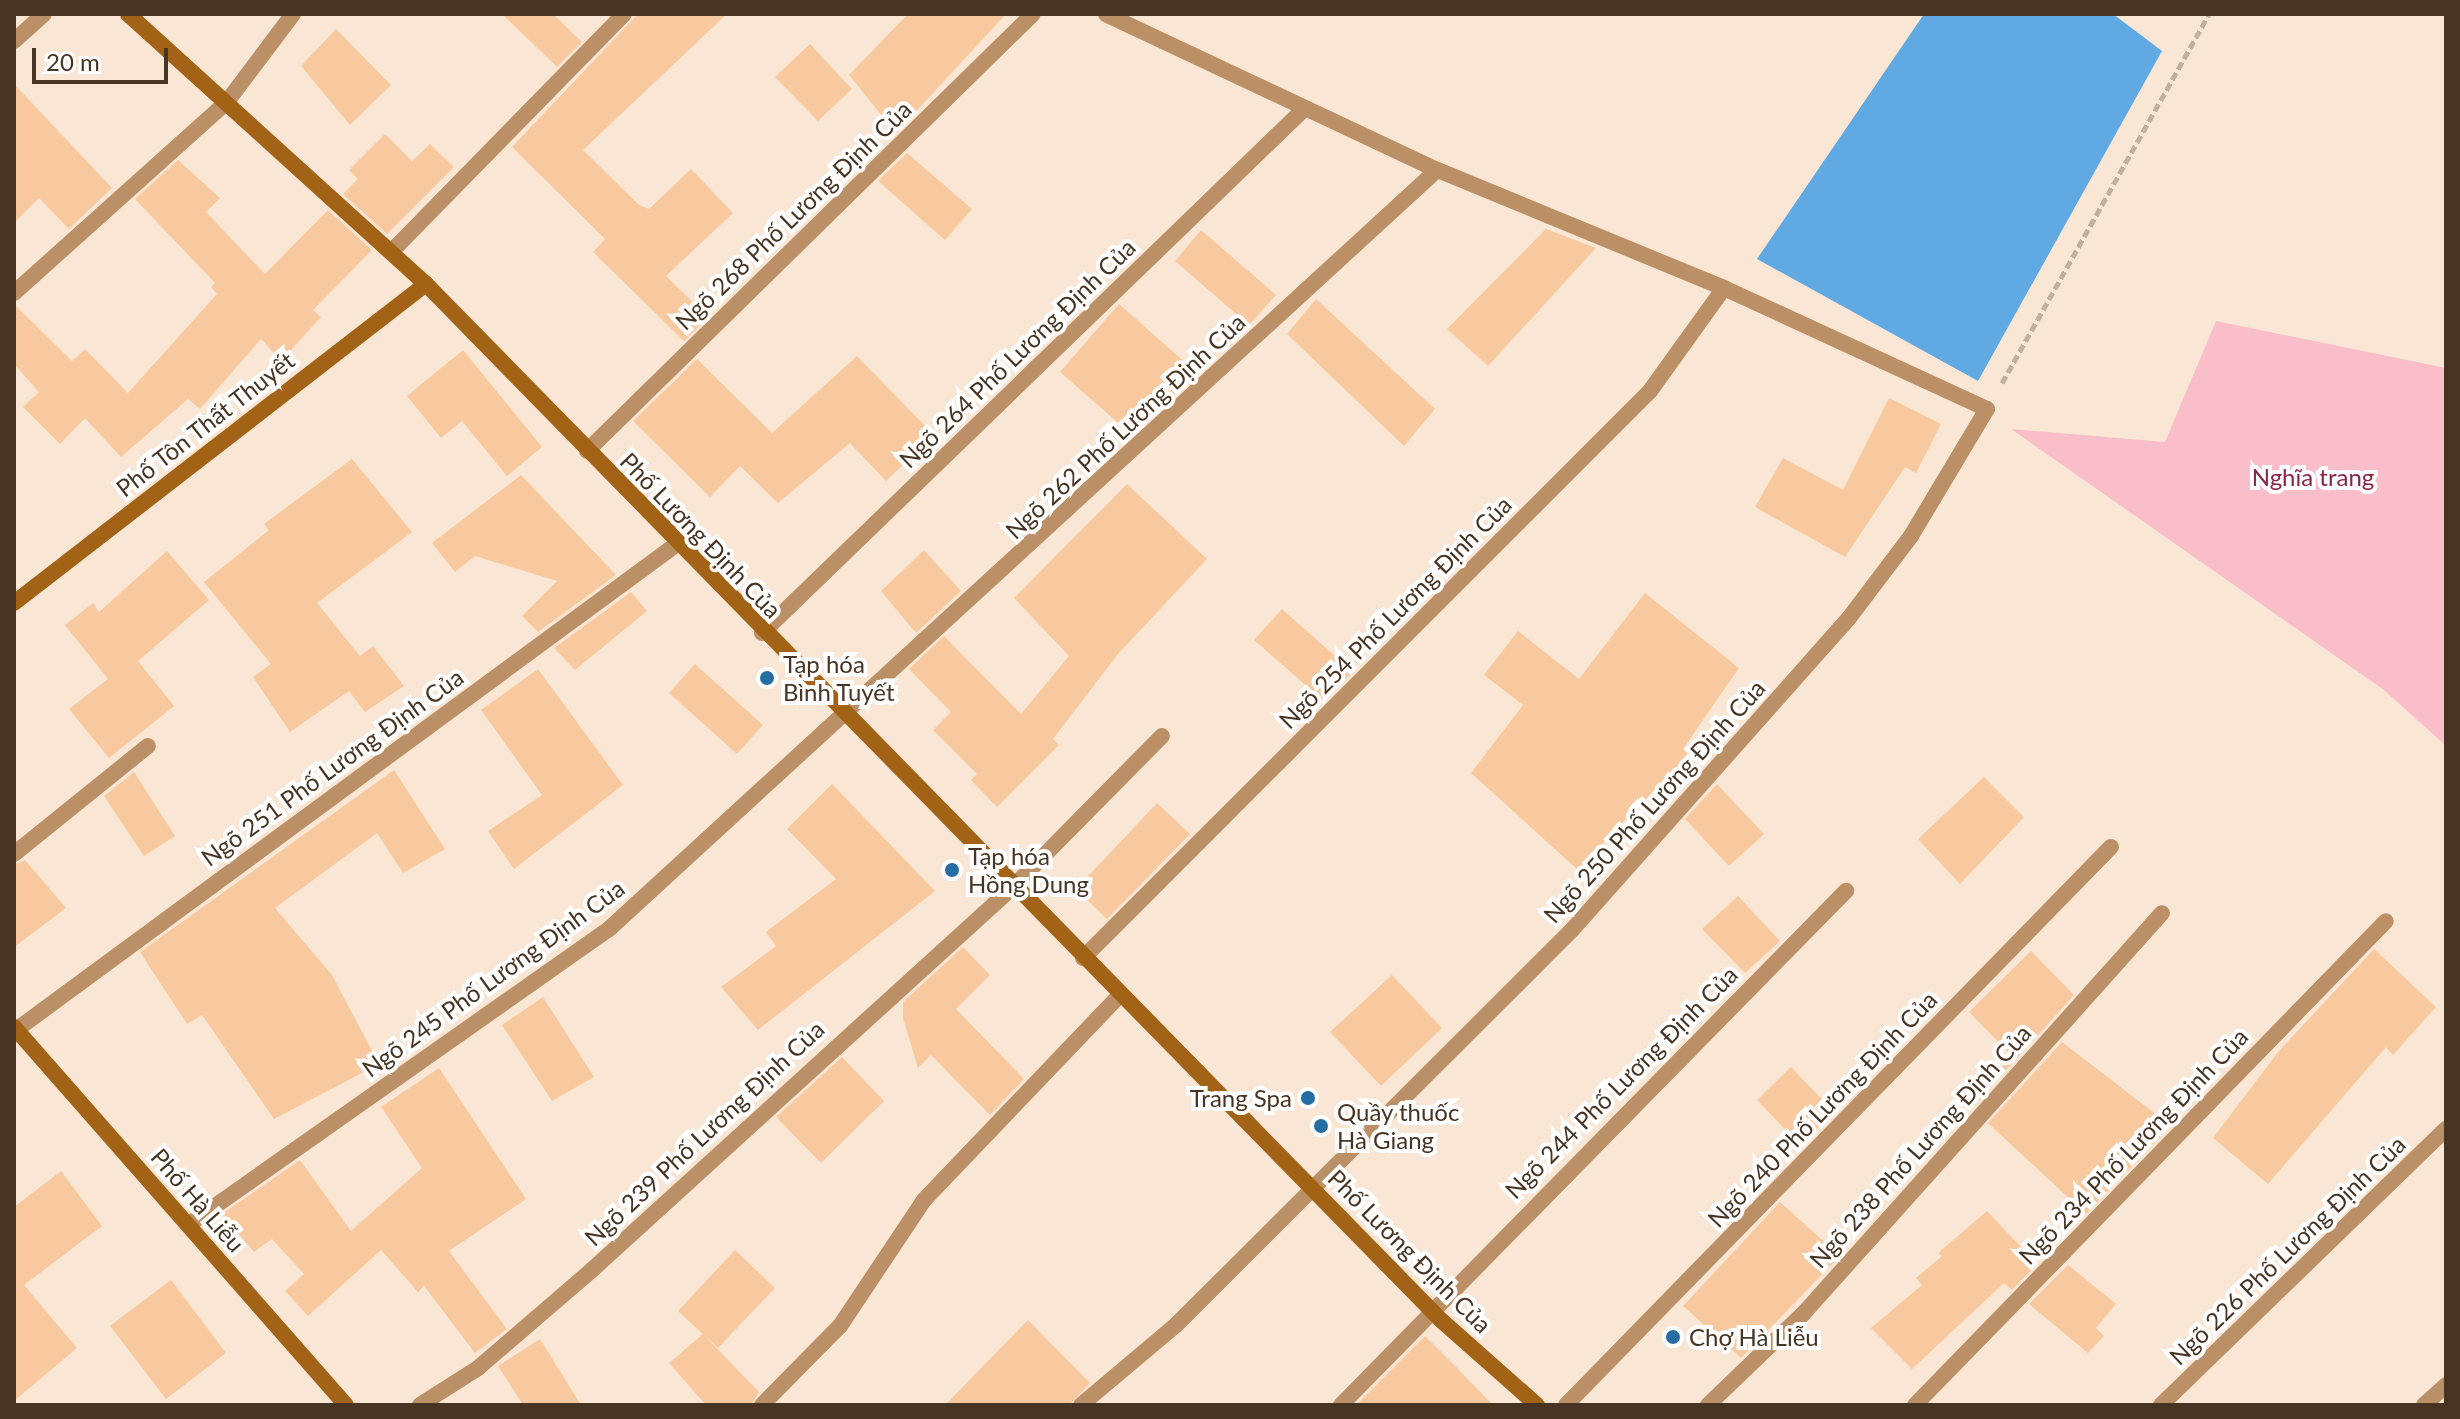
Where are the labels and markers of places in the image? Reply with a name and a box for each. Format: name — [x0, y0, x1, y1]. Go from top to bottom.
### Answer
place label: Tạp hóa Bình Tuyết — [783, 650, 895, 706]
marker: Tạp hóa Bình Tuyết — [758, 669, 776, 687]
place label: Tạp hóa Hồng Dung — [968, 842, 1089, 898]
marker: Tạp hóa Hồng Dung — [943, 861, 961, 879]
place label: Trang Spa — [1190, 1084, 1292, 1112]
marker: Trang Spa — [1299, 1089, 1317, 1107]
place label: Quầy thuốc Hà Giang — [1337, 1098, 1460, 1154]
marker: Quầy thuốc Hà Giang — [1312, 1117, 1330, 1135]
place label: Chợ Hà Liễu — [1689, 1323, 1819, 1351]
marker: Chợ Hà Liễu — [1664, 1328, 1682, 1346]

